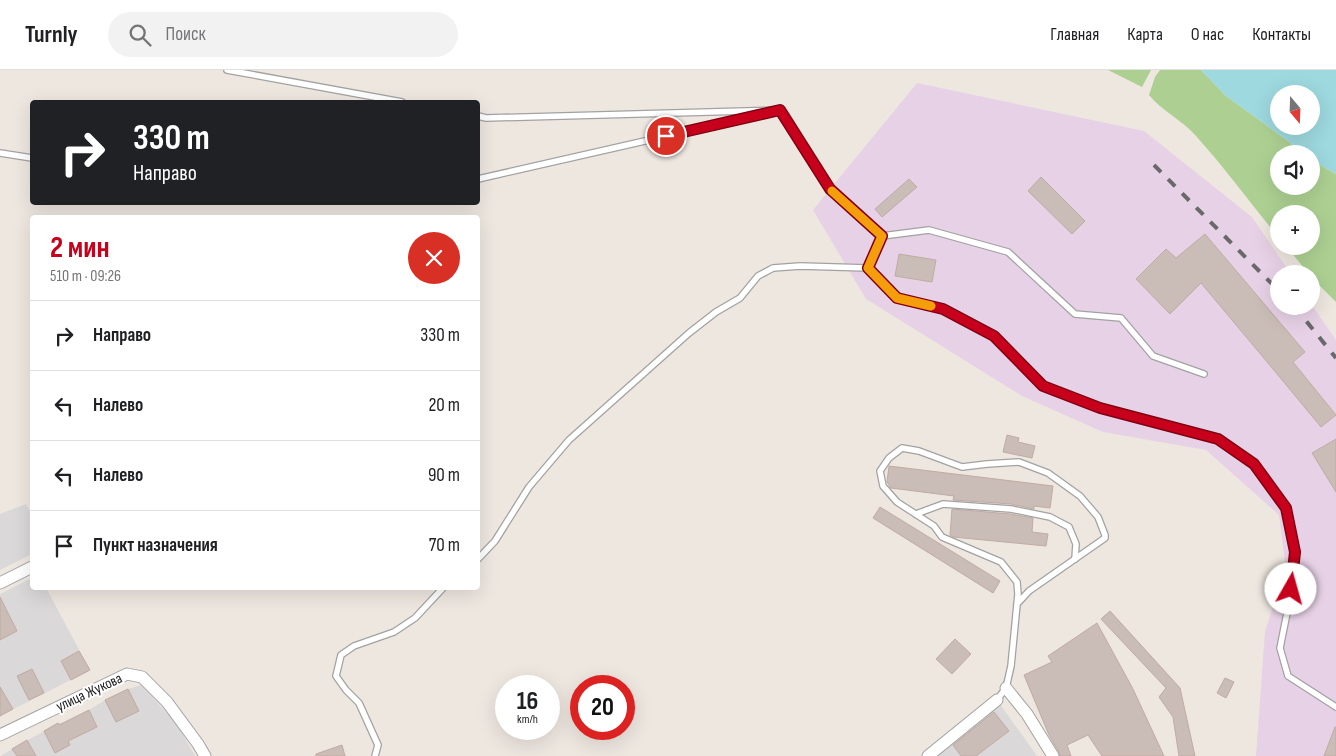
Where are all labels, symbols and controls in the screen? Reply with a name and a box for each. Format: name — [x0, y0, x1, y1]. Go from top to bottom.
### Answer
search box — [108, 12, 458, 57]
text: Turnly — [25, 20, 78, 49]
icon: search — [126, 21, 154, 49]
text: Поиск — [166, 23, 206, 46]
text: Главная — [1050, 24, 1099, 45]
text: Карта — [1127, 24, 1163, 45]
text: О нас — [1191, 24, 1224, 45]
text: Контакты — [1252, 24, 1311, 45]
north arrow — [1270, 85, 1320, 135]
map controls — [1270, 85, 1320, 315]
pin — [645, 115, 687, 157]
text: 330 m — [133, 117, 210, 160]
icon: right — [50, 120, 115, 185]
icon: arrive — [652, 122, 680, 150]
button: sound — [1270, 145, 1320, 195]
text: Направо — [133, 160, 197, 187]
button: + — [1270, 205, 1320, 255]
text: 2 мин — [50, 230, 110, 266]
button: close — [408, 232, 460, 284]
button: − — [1270, 265, 1320, 315]
text: 510 m · 09:26 — [50, 267, 121, 286]
icon: right — [50, 322, 78, 350]
text: Направо — [93, 324, 151, 347]
text: 330 m — [420, 324, 460, 347]
icon: left — [50, 392, 78, 420]
text: Налево — [93, 394, 143, 417]
text: 20 m — [428, 394, 460, 417]
icon: left — [50, 462, 78, 490]
text: Налево — [93, 464, 143, 487]
text: 90 m — [428, 464, 460, 487]
icon: arrive — [50, 532, 78, 560]
text: Пункт назначения — [93, 534, 218, 557]
text: 70 m — [429, 534, 460, 557]
position arrow — [1264, 562, 1316, 614]
street label: улица Жукова — [53, 669, 126, 716]
speed limit sign: 20 — [570, 675, 635, 740]
text: 16 — [517, 686, 538, 717]
text: km/h — [517, 712, 538, 727]

